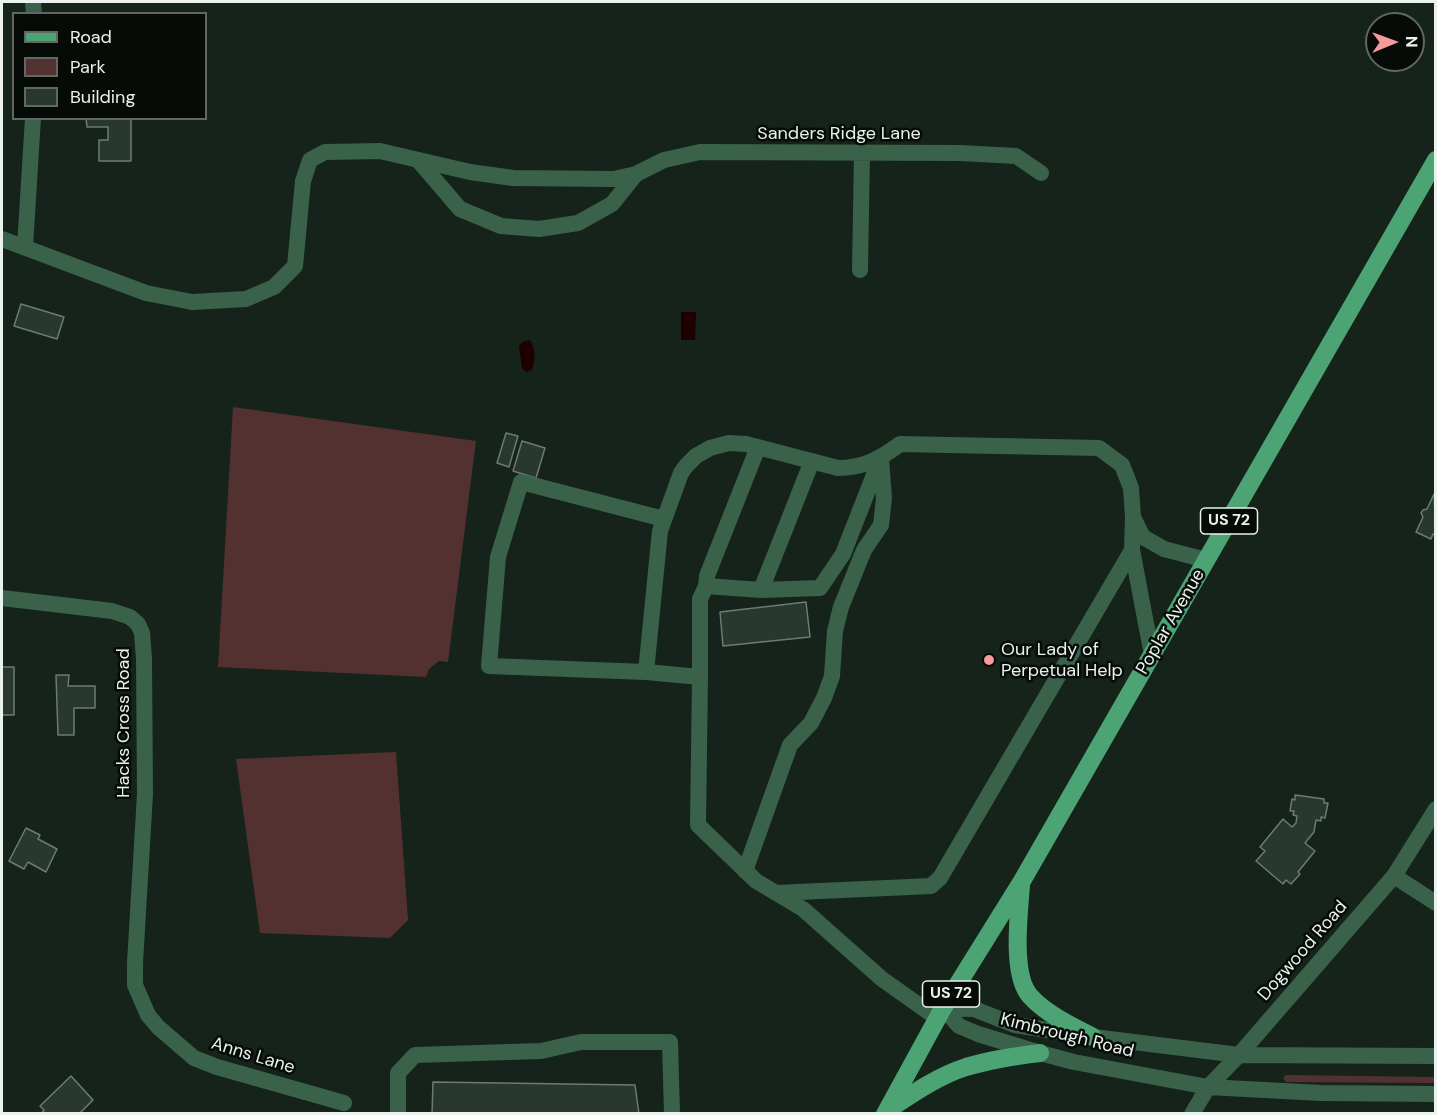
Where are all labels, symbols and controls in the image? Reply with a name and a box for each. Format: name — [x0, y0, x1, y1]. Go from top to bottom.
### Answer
legend — [12, 12, 207, 120]
north arrow — [1365, 12, 1425, 72]
text: Road — [70, 25, 112, 49]
text: N — [1401, 36, 1422, 48]
text: Park — [70, 55, 106, 79]
text: Building — [70, 85, 135, 109]
street label: Sanders Ridge Lane — [757, 123, 921, 145]
road number: US 72 — [1200, 508, 1258, 534]
street label: Poplar Avenue — [1132, 565, 1210, 679]
place label: Our Lady of Perpetual Help — [1001, 639, 1123, 682]
street label: Hacks Cross Road — [113, 648, 135, 798]
marker: Our Lady of Perpetual Help — [982, 653, 996, 667]
street label: Dogwood Road — [1254, 897, 1352, 1005]
road number: US 72 — [922, 981, 980, 1007]
street label: Kimbrough Road — [998, 1009, 1136, 1063]
street label: Anns Lane — [209, 1033, 297, 1079]

